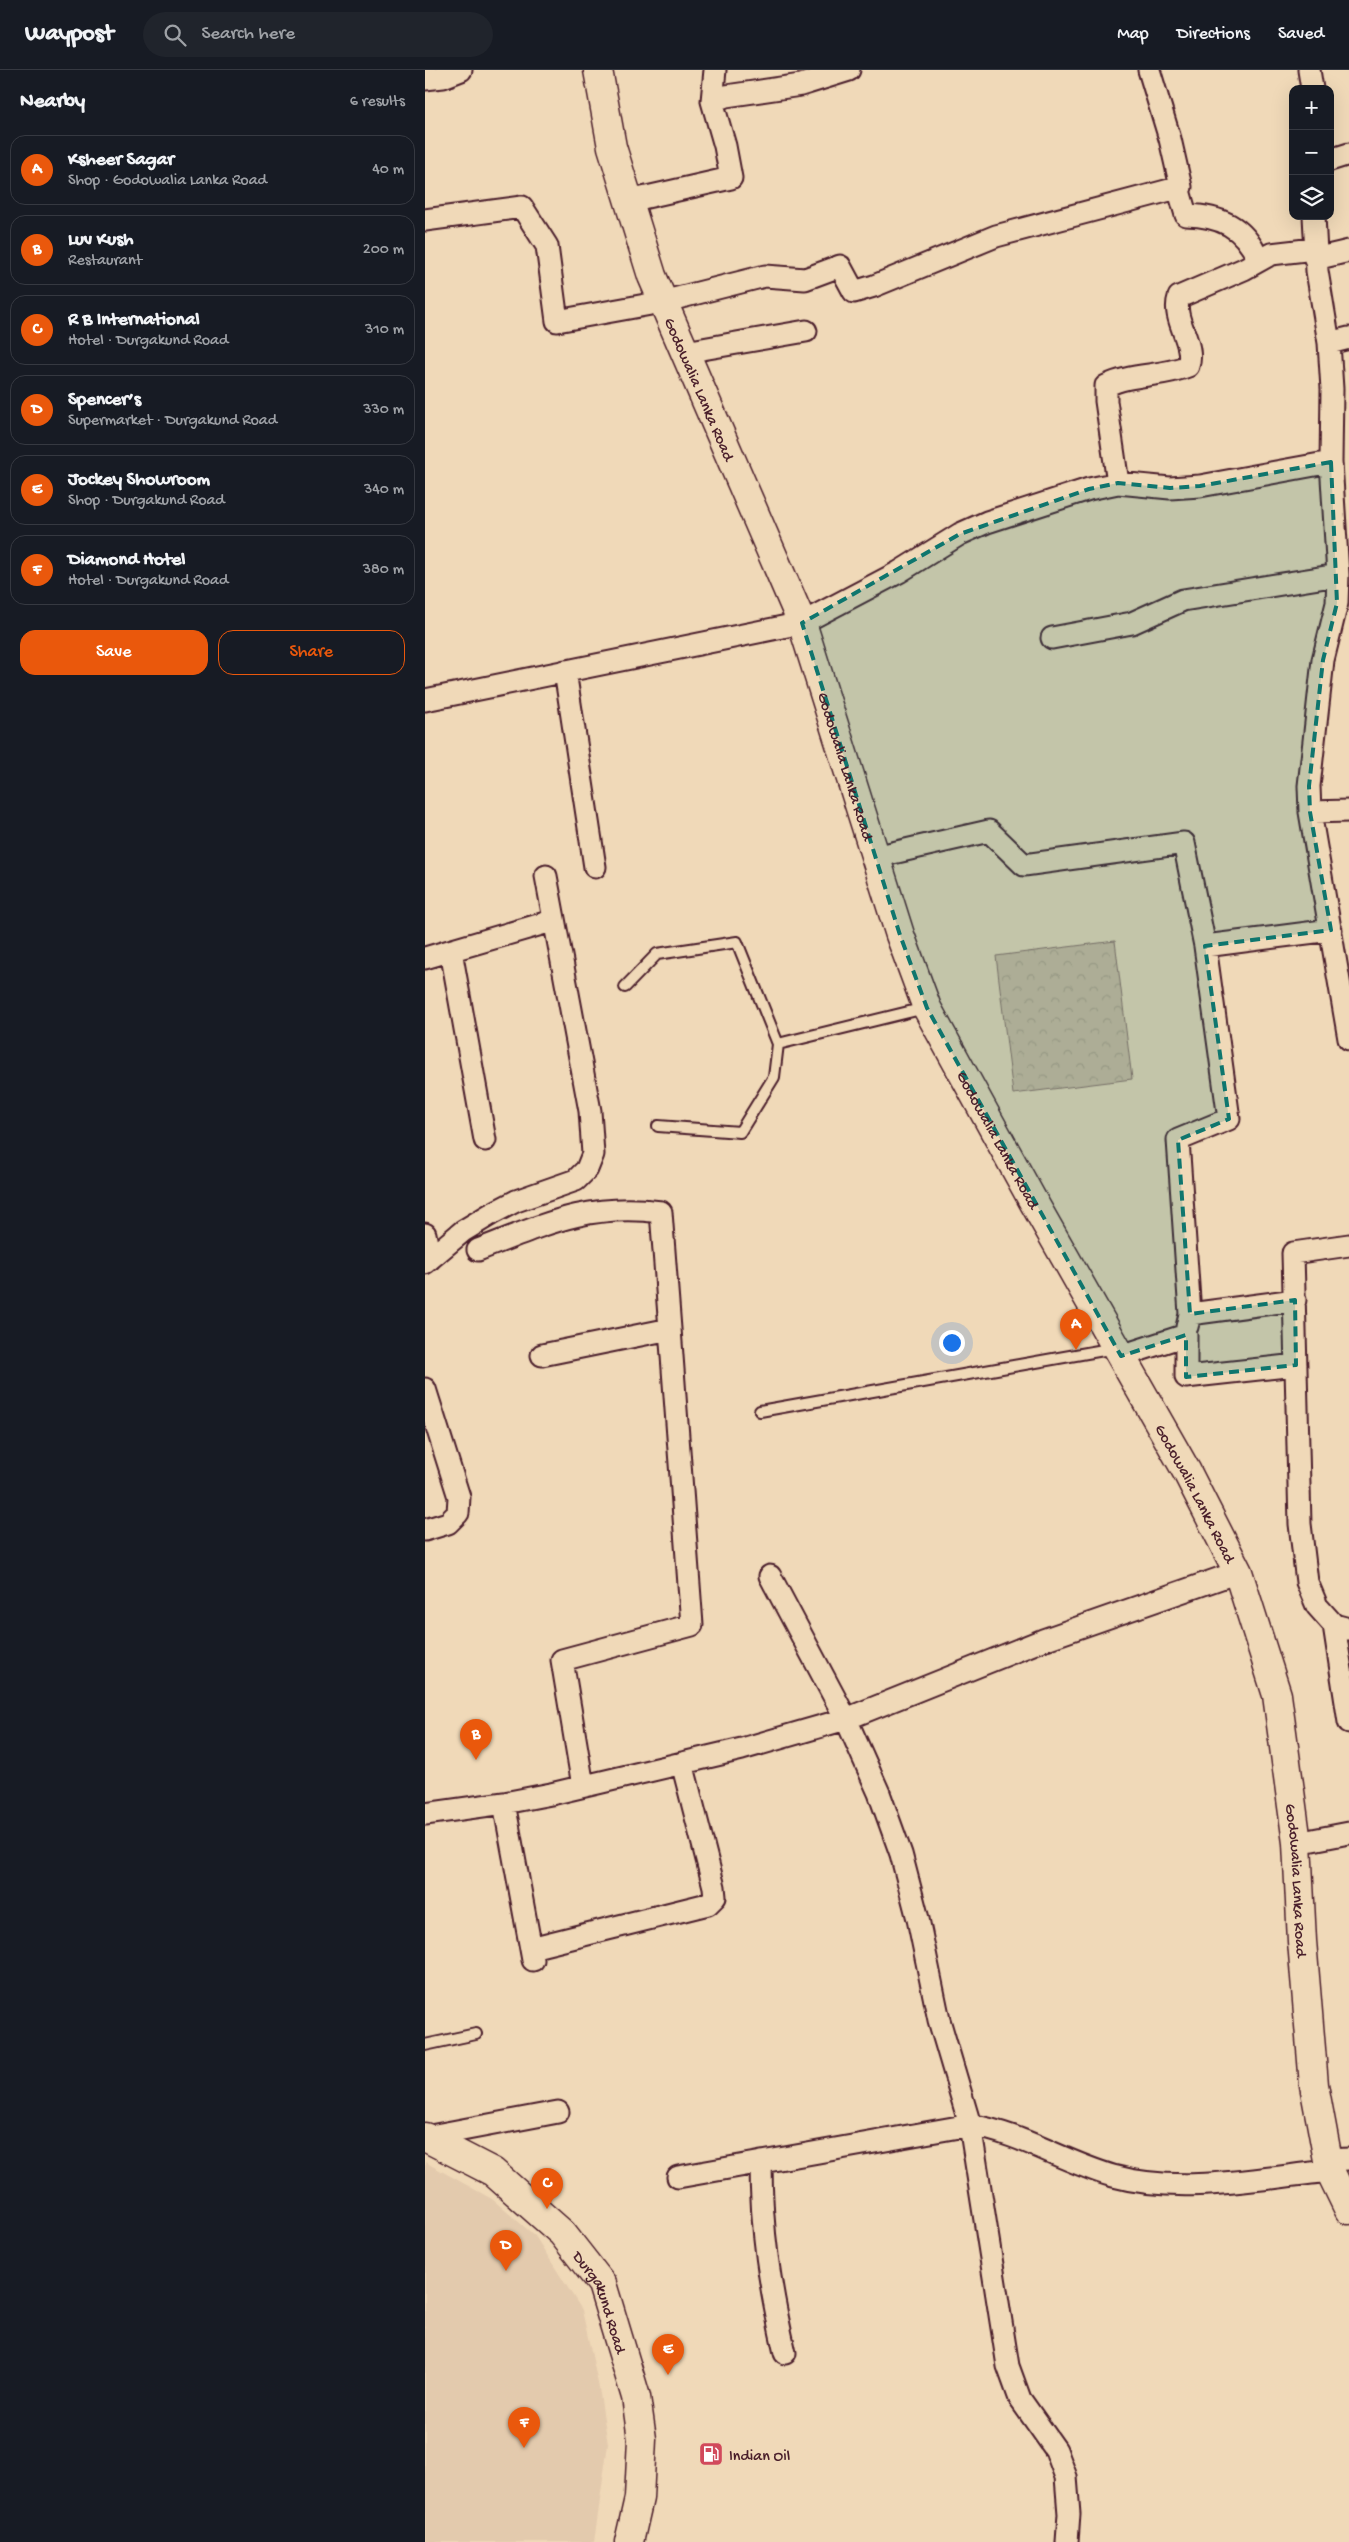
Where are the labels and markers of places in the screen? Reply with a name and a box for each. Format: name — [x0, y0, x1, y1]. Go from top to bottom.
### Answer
pin: A — [1060, 1309, 1092, 1350]
pin: B — [460, 1719, 492, 1760]
pin: C — [531, 2168, 563, 2209]
pin: D — [490, 2230, 522, 2271]
pin: E — [652, 2334, 684, 2375]
pin: F — [508, 2407, 540, 2448]
fuel station icon: Indian Oil — [698, 2441, 724, 2467]
place label: Indian Oil — [729, 2448, 790, 2467]

